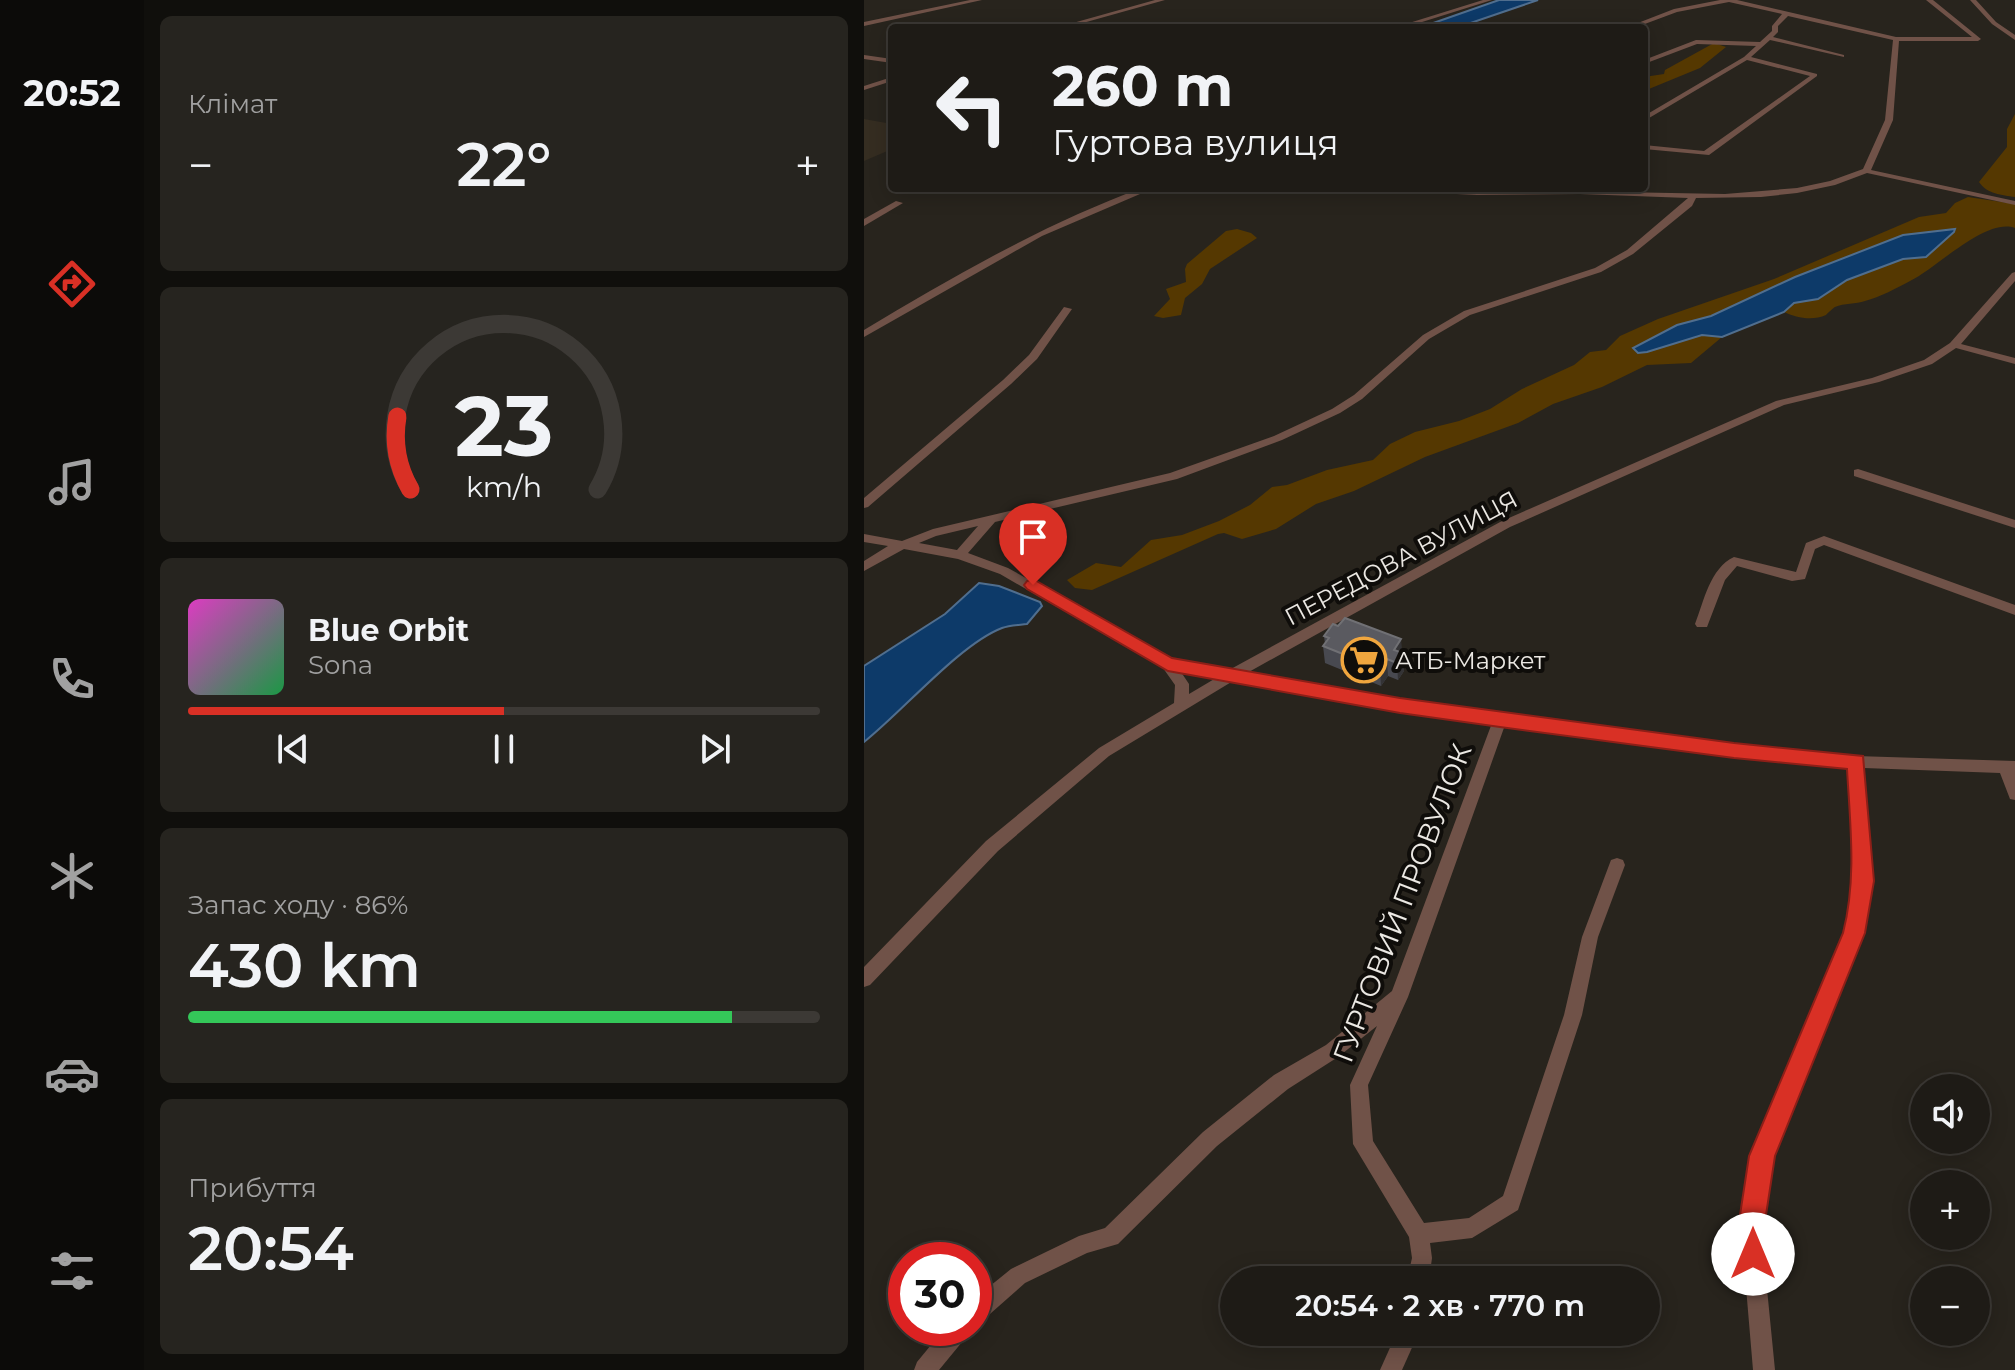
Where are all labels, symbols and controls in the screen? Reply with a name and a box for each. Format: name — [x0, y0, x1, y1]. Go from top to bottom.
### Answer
text: 260 m — [1052, 52, 1233, 120]
icon: left — [920, 56, 1024, 160]
text: 20:52 — [23, 71, 121, 115]
text: Клімат — [188, 88, 277, 120]
text: Гуртова вулиця — [1052, 120, 1339, 164]
text: 22° — [457, 128, 551, 201]
text: − — [188, 138, 213, 192]
text: + — [795, 138, 820, 192]
icon: directions — [44, 256, 100, 312]
text: 23 — [455, 375, 553, 477]
icon: music — [44, 454, 100, 510]
text: km/h — [466, 469, 542, 504]
street label: ПЕРЕДОВА ВУЛИЦЯ — [1280, 484, 1522, 632]
pin — [999, 503, 1067, 585]
icon: arrive — [1011, 515, 1055, 559]
text: Blue Orbit — [308, 612, 469, 649]
supermarket icon: АТБ-Маркет — [1340, 636, 1388, 684]
place label: АТБ-Маркет — [1395, 646, 1546, 675]
text: Sona — [308, 649, 373, 681]
icon: phone — [44, 651, 100, 707]
icon: previous — [271, 727, 315, 771]
icon: pause — [482, 727, 526, 771]
icon: next — [693, 727, 737, 771]
street label: ГУРТОВИЙ ПРОВУЛОК — [1325, 739, 1479, 1067]
icon: climate — [44, 848, 100, 904]
text: Запас ходу · 86% — [188, 889, 408, 921]
text: 430 km — [188, 929, 421, 1002]
icon: car — [44, 1046, 100, 1102]
map controls — [1910, 1074, 1990, 1346]
button: sound — [1910, 1074, 1990, 1154]
button: + — [1910, 1170, 1990, 1250]
text: Прибуття — [188, 1172, 317, 1204]
text: 20:54 — [188, 1212, 354, 1285]
position arrow — [1711, 1212, 1795, 1296]
speed limit sign: 30 — [888, 1242, 992, 1346]
icon: filters — [44, 1243, 100, 1299]
button: − — [1910, 1266, 1990, 1346]
text: 20:54 · 2 хв · 770 m — [1295, 1287, 1585, 1324]

